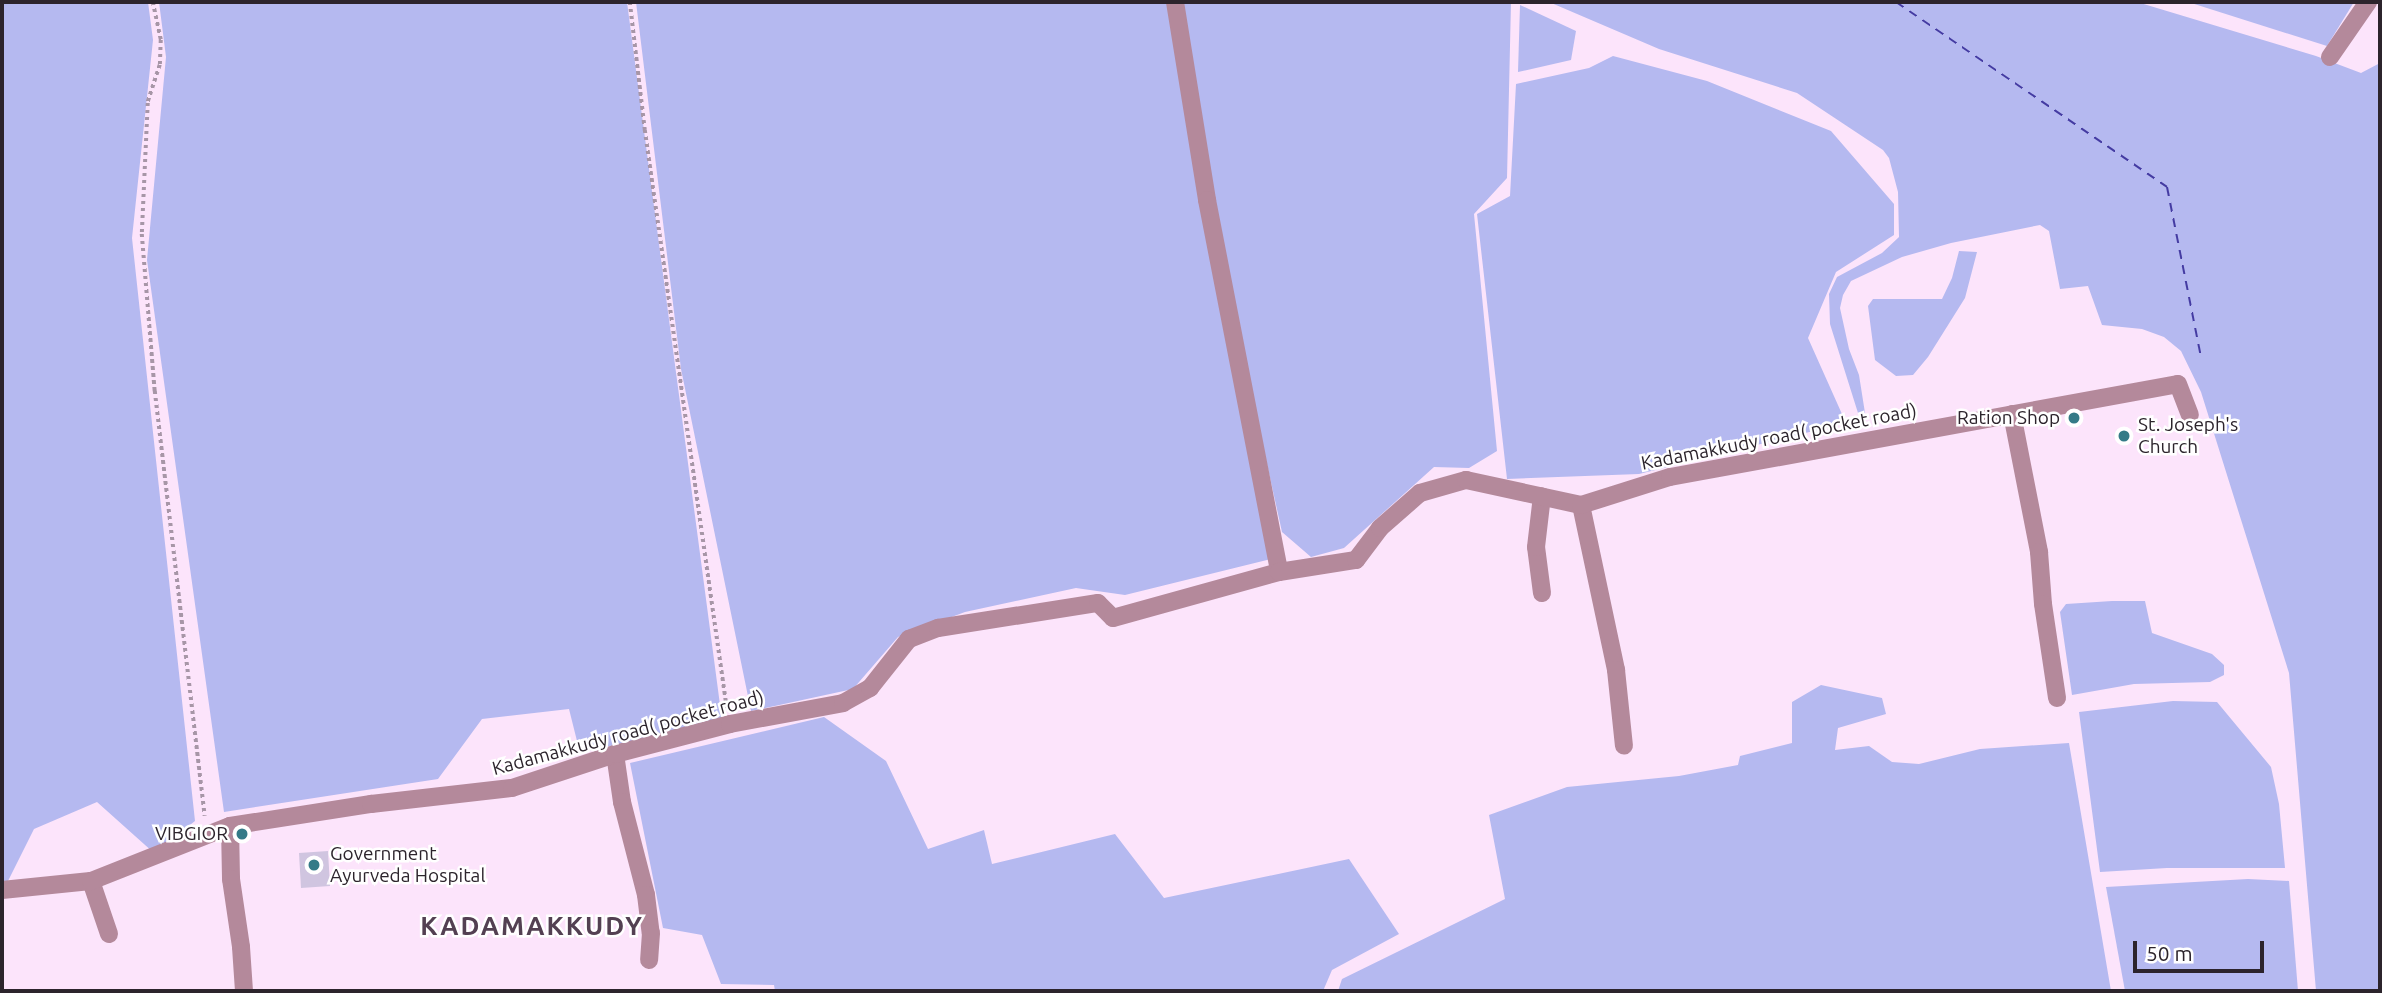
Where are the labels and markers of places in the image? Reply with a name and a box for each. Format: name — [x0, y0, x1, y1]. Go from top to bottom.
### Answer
place label: Ration Shop — [1957, 407, 2060, 429]
marker: Ration Shop — [2066, 410, 2082, 426]
place label: St. Joseph's Church — [2138, 414, 2238, 458]
marker: St. Joseph's Church — [2116, 428, 2132, 444]
place label: VIBGIOR — [155, 823, 228, 845]
marker: VIBGIOR — [234, 826, 250, 842]
place label: Government Ayurveda Hospital — [330, 843, 485, 887]
marker: Government Ayurveda Hospital — [304, 855, 324, 875]

